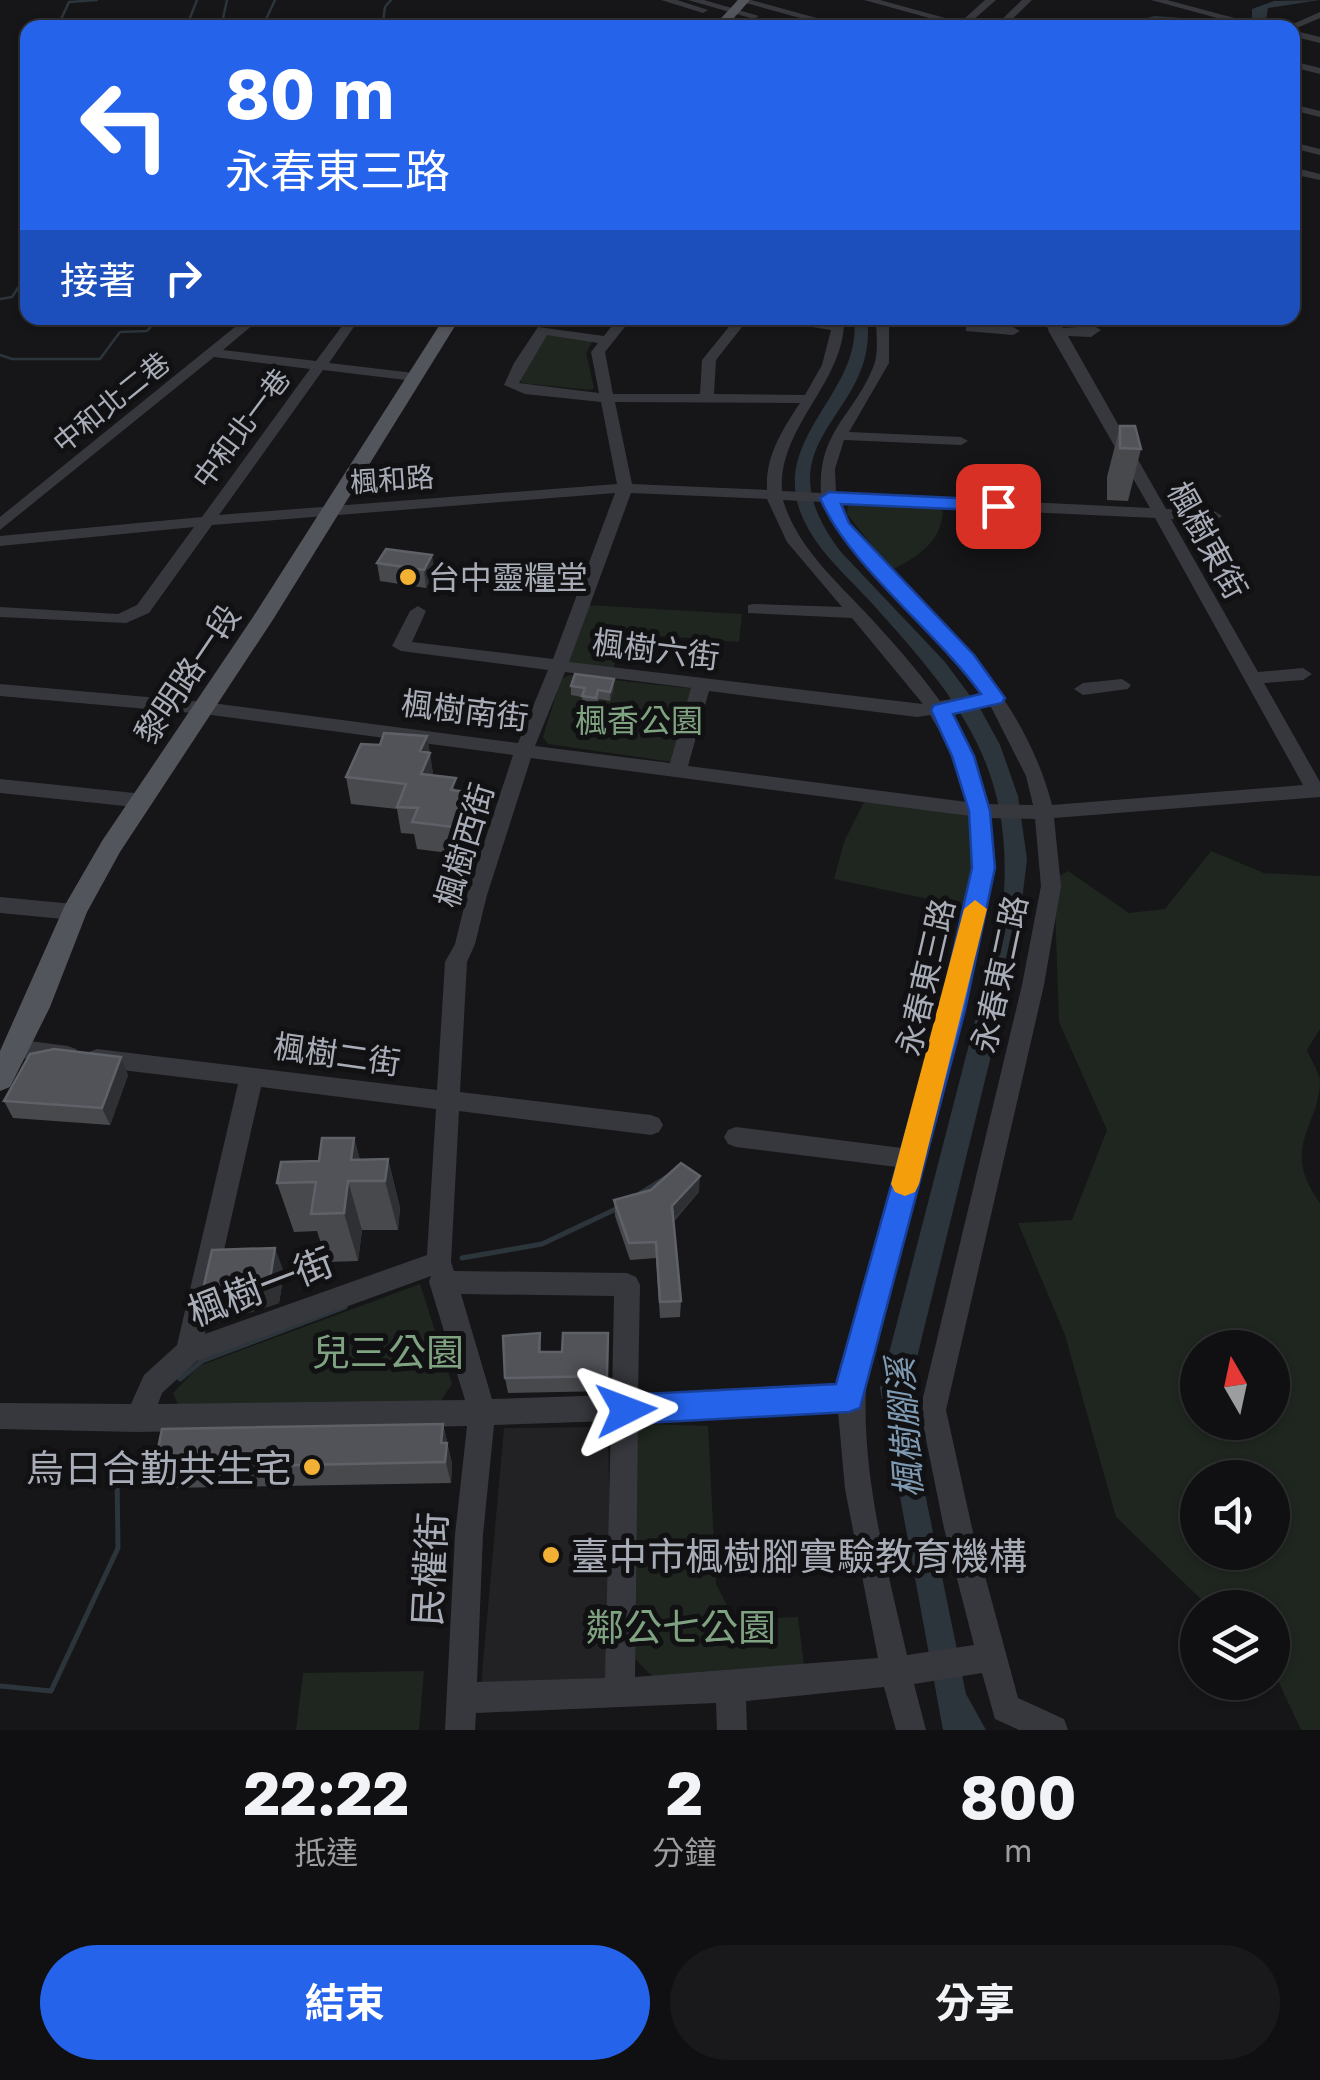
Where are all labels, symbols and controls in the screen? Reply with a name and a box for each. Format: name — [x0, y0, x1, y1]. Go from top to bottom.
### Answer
text: 80 m — [225, 50, 394, 134]
icon: left — [60, 60, 190, 190]
text: 永春東三路 — [225, 143, 450, 197]
icon: right — [156, 250, 211, 305]
text: 接著 — [60, 257, 136, 302]
street label: 中和北二巷 — [46, 345, 176, 459]
street label: 中和北一巷 — [186, 362, 296, 494]
street label: 楓和路 — [349, 460, 435, 498]
pin — [956, 464, 1041, 549]
street label: 楓樹東街 — [1160, 475, 1256, 605]
icon: arrive — [971, 479, 1026, 534]
place label: 台中靈糧堂 — [428, 558, 588, 596]
marker: 台中靈糧堂 — [397, 566, 419, 588]
street label: 黎明路一段 — [127, 597, 247, 751]
street label: 楓樹六街 — [590, 622, 722, 676]
street label: 楓樹南街 — [399, 683, 531, 737]
park label: 楓香公園 — [575, 701, 703, 739]
street label: 楓樹西街 — [427, 778, 501, 912]
street label: 永春東二路 — [964, 892, 1034, 1056]
street label: 永春東三路 — [888, 895, 962, 1059]
street label: 楓樹二街 — [271, 1026, 403, 1082]
street label: 楓樹一街 — [181, 1238, 339, 1334]
park label: 兒三公園 — [312, 1329, 464, 1374]
north arrow — [1180, 1330, 1290, 1440]
map controls — [1180, 1330, 1290, 1700]
water label: 楓樹腳溪 — [878, 1352, 930, 1499]
position arrow — [574, 1358, 678, 1462]
place label: 烏日合勤共生宅 — [26, 1445, 292, 1490]
marker: 烏日合勤共生宅 — [301, 1456, 323, 1478]
button: sound — [1180, 1460, 1290, 1570]
street label: 民權街 — [404, 1511, 454, 1627]
place label: 臺中市楓樹腳實驗教育機構 — [571, 1533, 1027, 1578]
marker: 臺中市楓樹腳實驗教育機構 — [540, 1544, 562, 1566]
button: layers — [1180, 1590, 1290, 1700]
park label: 鄰公七公園 — [586, 1604, 776, 1649]
text: 22:22 — [243, 1756, 409, 1828]
text: 2 — [666, 1756, 703, 1828]
text: 800 — [960, 1760, 1076, 1832]
text: m — [1004, 1831, 1032, 1869]
text: 抵達 — [294, 1833, 358, 1871]
text: 分鐘 — [653, 1833, 717, 1871]
button: 結束 — [40, 1945, 650, 2060]
button: 分享 — [670, 1945, 1280, 2060]

